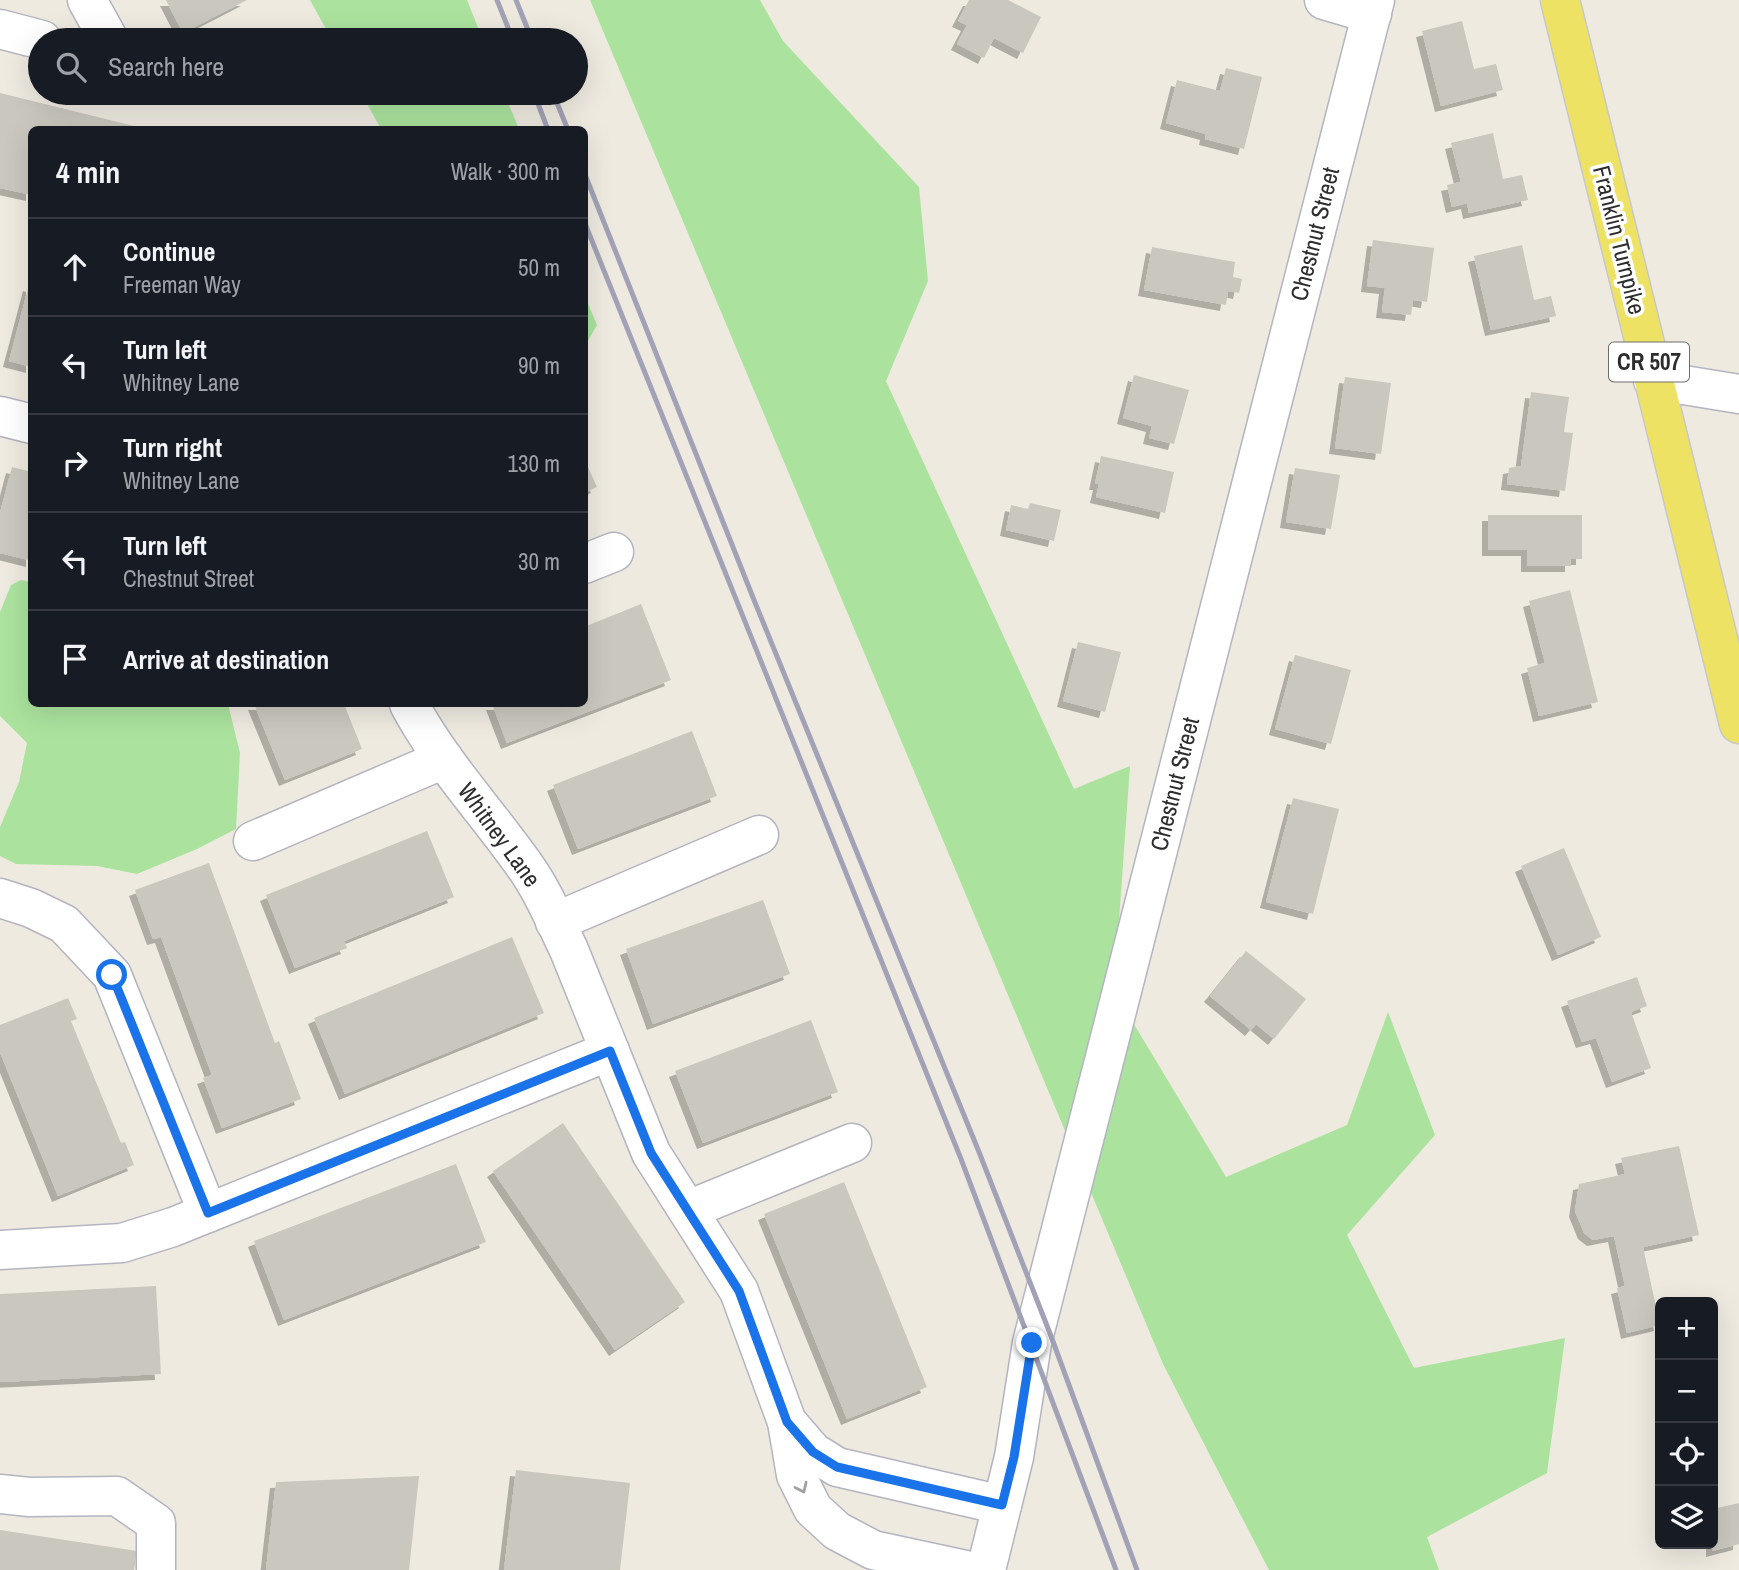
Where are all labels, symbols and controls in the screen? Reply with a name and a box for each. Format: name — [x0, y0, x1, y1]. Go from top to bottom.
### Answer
search box — [28, 28, 588, 105]
icon: search — [52, 48, 90, 86]
text: Search here — [108, 49, 224, 84]
text: 4 min — [56, 152, 120, 192]
text: Walk · 300 m — [451, 156, 560, 187]
street label: Franklin Turnpike — [1586, 162, 1654, 317]
street label: Chestnut Street — [1282, 163, 1346, 304]
text: Continue — [123, 234, 215, 269]
icon: ahead — [56, 248, 94, 286]
text: 50 m — [518, 252, 560, 283]
text: Freeman Way — [123, 269, 241, 300]
text: Turn left — [123, 332, 207, 367]
road number: CR 507 — [1609, 342, 1689, 382]
icon: left — [56, 346, 94, 384]
text: 90 m — [518, 350, 560, 381]
text: Whitney Lane — [123, 367, 239, 398]
text: Turn right — [123, 430, 222, 465]
icon: right — [56, 444, 94, 482]
text: 130 m — [508, 448, 560, 479]
text: Whitney Lane — [123, 465, 239, 496]
text: Turn left — [123, 528, 207, 563]
icon: left — [56, 542, 94, 580]
text: 30 m — [518, 546, 560, 577]
text: Chestnut Street — [123, 563, 254, 594]
icon: arrive — [56, 640, 94, 678]
text: Arrive at destination — [123, 642, 329, 677]
street label: Chestnut Street — [1142, 713, 1206, 854]
street label: Whitney Lane — [451, 776, 548, 893]
route start — [96, 959, 127, 990]
map controls — [1655, 1297, 1718, 1549]
button: + — [1655, 1297, 1718, 1360]
route end — [1016, 1327, 1047, 1358]
button: − — [1655, 1360, 1718, 1423]
button: locate — [1655, 1423, 1718, 1486]
one-way arrow — [794, 1481, 808, 1493]
button: layers — [1655, 1486, 1718, 1549]

